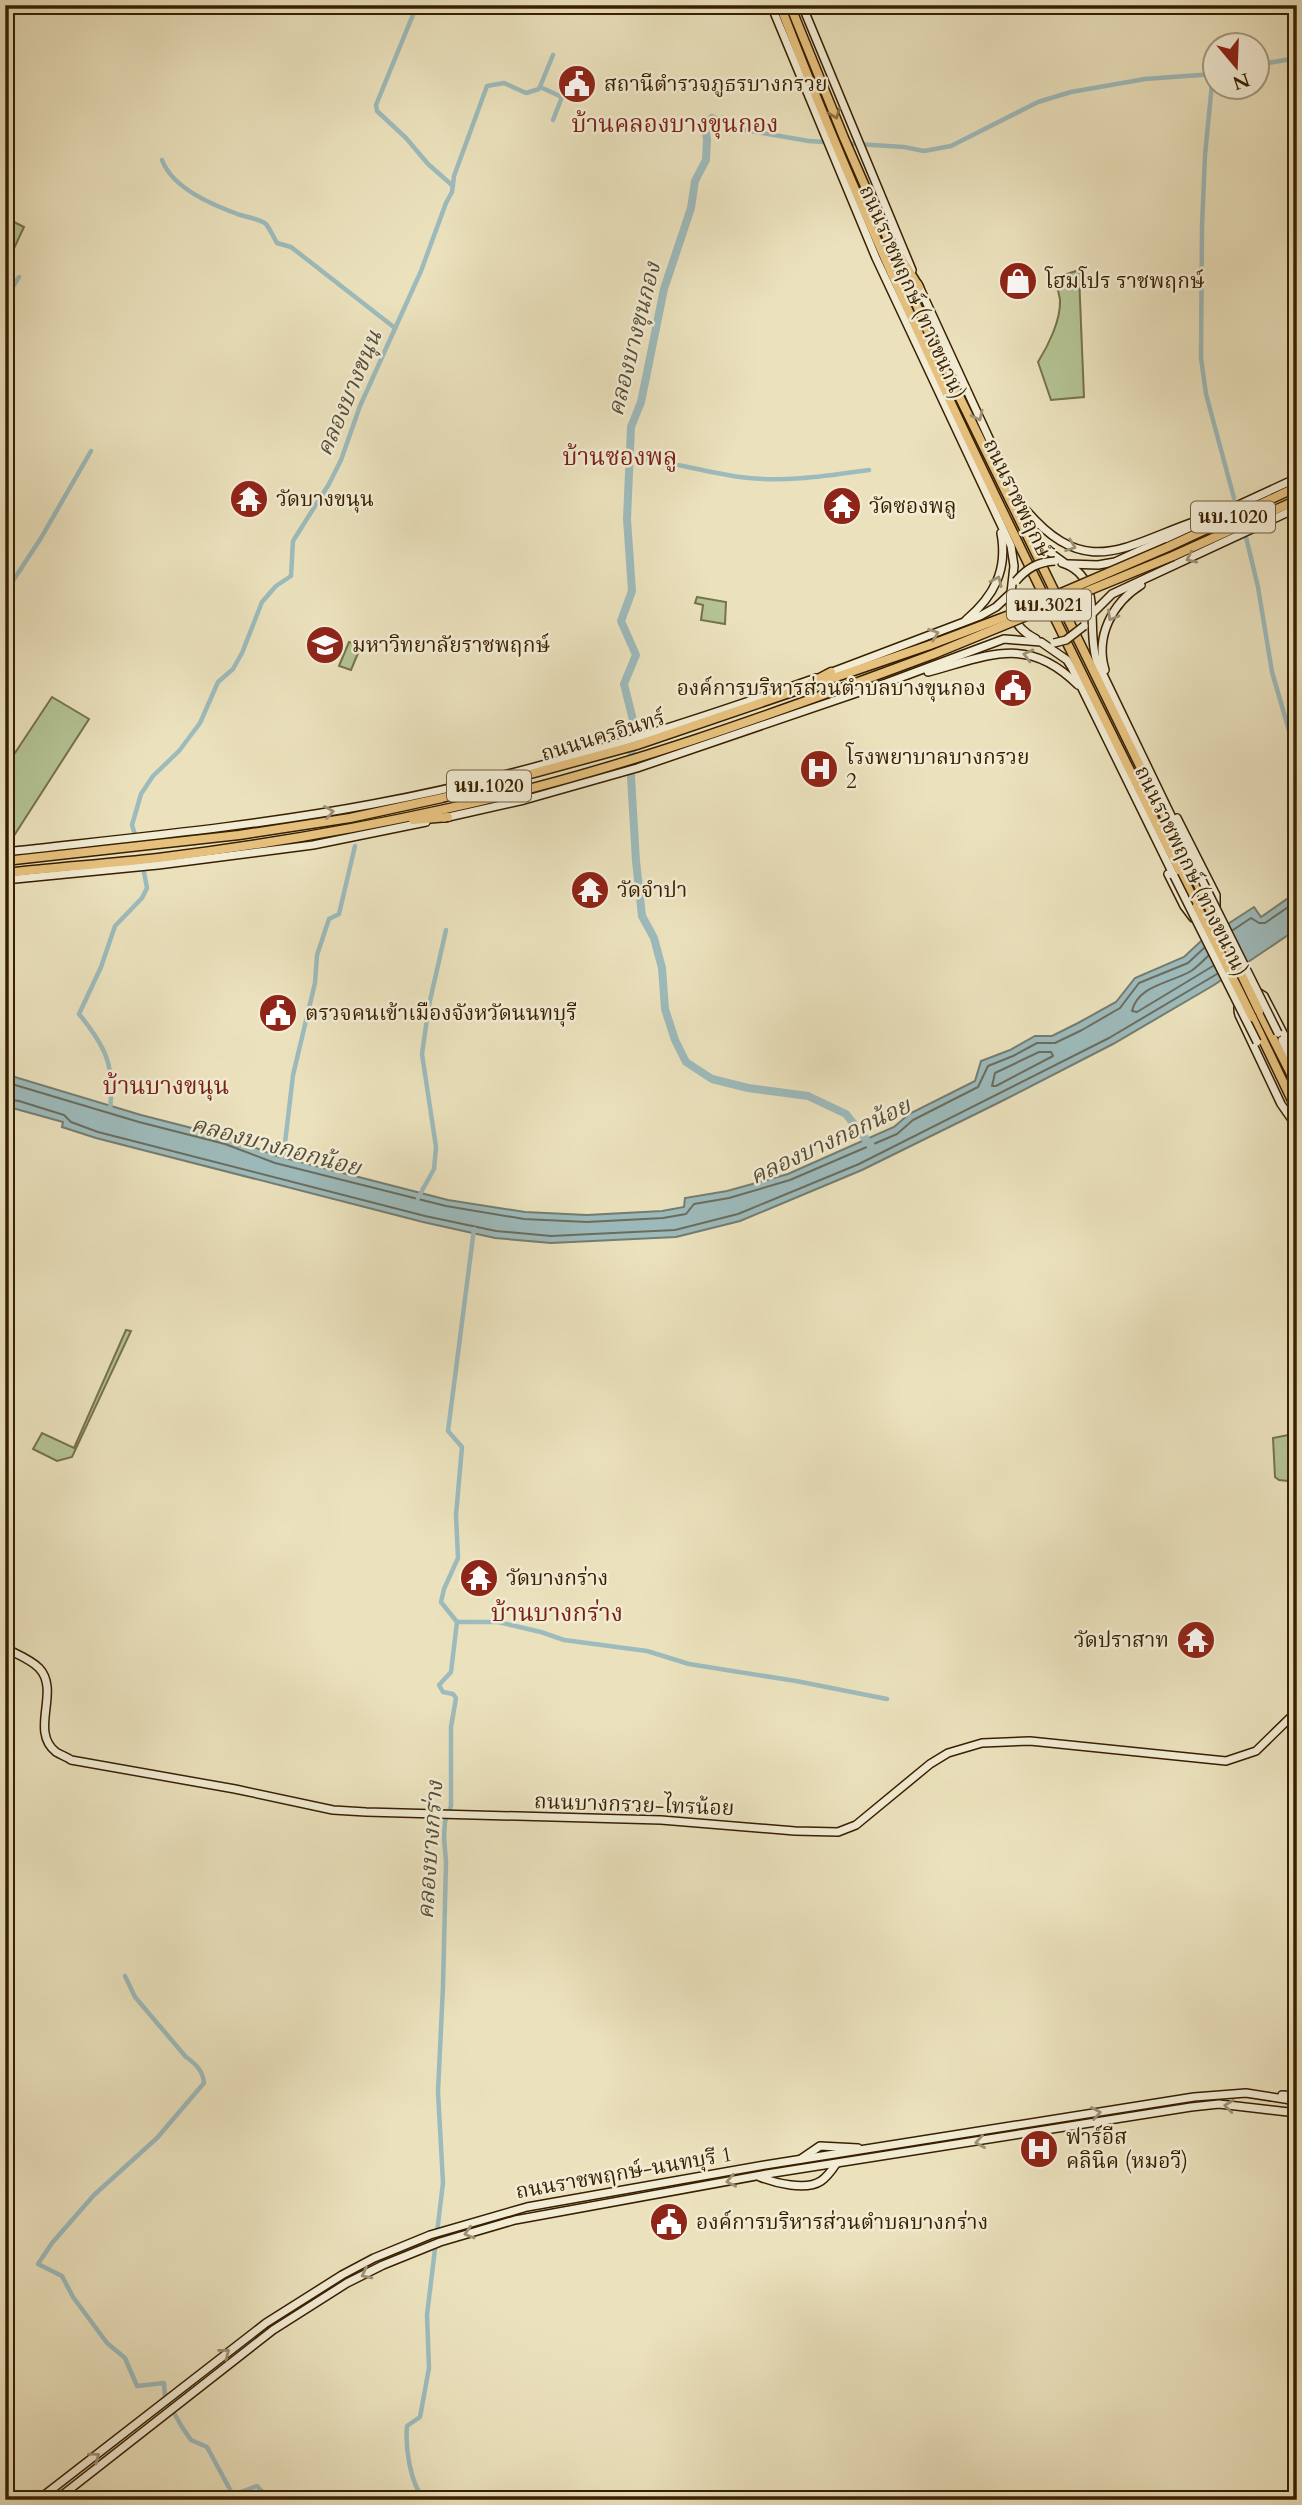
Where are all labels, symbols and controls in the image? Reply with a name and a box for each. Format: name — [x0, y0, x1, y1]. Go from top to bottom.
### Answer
north arrow — [1200, 32, 1270, 102]
public building icon: สถานีตำรวจภูธรบางกรวย — [556, 63, 598, 105]
text: N — [1229, 66, 1253, 96]
place label: สถานีตำรวจภูธรบางกรวย — [604, 70, 828, 99]
one-way arrow — [826, 107, 840, 119]
district label: บ้านคลองบางขุนกอง — [571, 108, 779, 141]
street label: ถนนราชพฤกษ์ (ทางขนาน) — [852, 180, 972, 404]
water label: คลองบางขุนกอง — [600, 257, 668, 419]
shop icon: โฮมโปร ราชพฤกษ์ — [997, 260, 1039, 302]
place label: โฮมโปร ราชพฤกษ์ — [1044, 266, 1205, 296]
water label: คลองบางขนุน — [309, 325, 390, 461]
one-way arrow — [970, 409, 984, 421]
street label: ถนนราชพฤกษ์ — [976, 434, 1058, 563]
district label: บ้านซองพลู — [563, 441, 677, 474]
temple icon: วัดบางขนุน — [228, 478, 270, 520]
place label: วัดบางขนุน — [276, 485, 374, 514]
temple icon: วัดซองพลู — [821, 485, 863, 527]
place label: วัดซองพลู — [869, 492, 957, 521]
road number: นบ.1020 — [1191, 502, 1275, 532]
one-way arrow — [1065, 538, 1077, 552]
one-way arrow — [1185, 550, 1198, 564]
one-way arrow — [989, 576, 1003, 588]
road number: นบ.3021 — [1007, 590, 1091, 620]
one-way arrow — [1107, 609, 1120, 622]
school or university icon: มหาวิทยาลัยราชพฤกษ์ — [304, 624, 346, 666]
one-way arrow — [928, 628, 940, 642]
place label: มหาวิทยาลัยราชพฤกษ์ — [352, 631, 550, 660]
one-way arrow — [1022, 649, 1034, 663]
public building icon: องค์การบริหารส่วนตำบลบางขุนกอง — [992, 667, 1034, 709]
place label: องค์การบริหารส่วนตำบลบางขุนกอง — [677, 674, 986, 703]
street label: ถนนนครอินทร์ — [537, 703, 670, 769]
place label: โรงพยาบาลบางกรวย 2 — [845, 742, 1030, 796]
hospital icon: โรงพยาบาลบางกรวย 2 — [798, 748, 840, 790]
street label: ถนนราชพฤกษ์ (ทางขนาน) — [1127, 761, 1255, 981]
road number: นบ.1020 — [447, 771, 531, 802]
one-way arrow — [323, 805, 335, 820]
temple icon: วัดจําปา — [569, 869, 611, 911]
place label: วัดจําปา — [617, 876, 687, 905]
public building icon: ตรวจคนเข้าเมืองจังหวัดนนทบุรี — [257, 992, 299, 1034]
place label: ตรวจคนเข้าเมืองจังหวัดนนทบุรี — [305, 999, 577, 1028]
district label: บ้านบางขนุน — [103, 1070, 229, 1103]
water label: คลองบางกอกน้อย — [745, 1090, 917, 1192]
water label: คลองบางกอกน้อย — [188, 1108, 365, 1184]
temple icon: วัดบางกร่าง — [458, 1557, 500, 1599]
place label: วัดบางกร่าง — [506, 1564, 608, 1593]
district label: บ้านบางกร่าง — [491, 1597, 623, 1630]
temple icon: วัดปราสาท — [1175, 1619, 1217, 1661]
place label: วัดปราสาท — [1074, 1626, 1169, 1655]
water label: คลองบางกร่าง — [410, 1778, 450, 1920]
street label: ถนนบางกรวย-ไทรน้อย — [533, 1786, 735, 1823]
one-way arrow — [1223, 2098, 1235, 2113]
one-way arrow — [1090, 2106, 1102, 2121]
place label: ฟาร์อีส คลินิค (หมอวี) — [1066, 2123, 1188, 2176]
hospital icon: ฟาร์อีส คลินิค (หมอวี) — [1018, 2128, 1060, 2170]
one-way arrow — [974, 2134, 986, 2149]
street label: ถนนราชพฤกษ์-นนทบุรี 1 — [513, 2140, 735, 2206]
one-way arrow — [725, 2173, 737, 2188]
public building icon: องค์การบริหารส่วนตำบลบางกร่าง — [648, 2201, 690, 2243]
place label: องค์การบริหารส่วนตำบลบางกร่าง — [696, 2208, 988, 2237]
one-way arrow — [463, 2225, 475, 2240]
one-way arrow — [361, 2265, 373, 2279]
one-way arrow — [217, 2349, 230, 2362]
one-way arrow — [87, 2452, 100, 2465]

